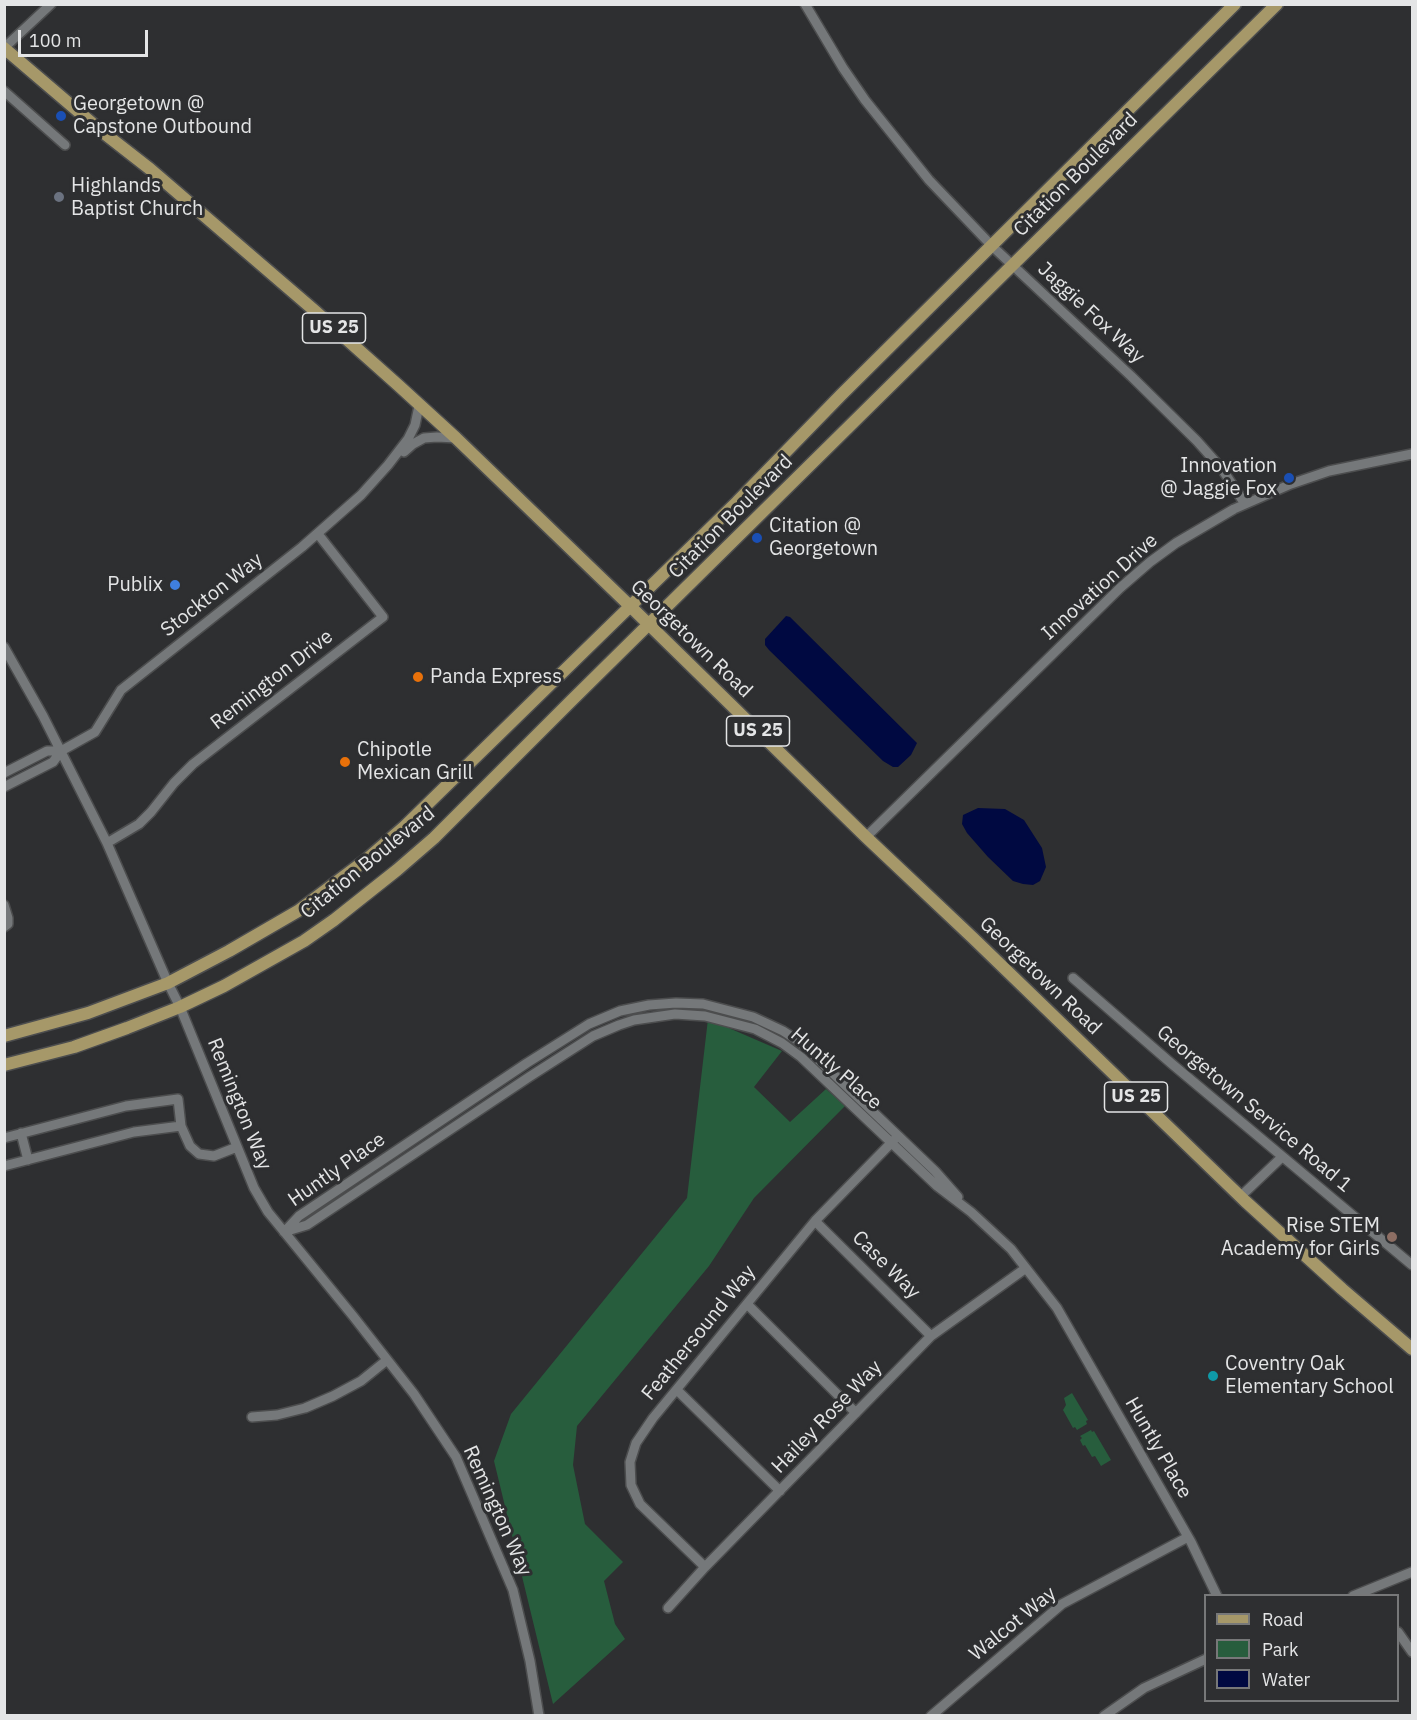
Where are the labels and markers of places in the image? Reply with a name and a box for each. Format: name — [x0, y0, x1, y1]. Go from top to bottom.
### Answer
place label: Georgetown @ Capstone Outbound — [73, 92, 252, 139]
marker: Georgetown @ Capstone Outbound — [54, 109, 68, 123]
place label: Highlands Baptist Church — [71, 174, 203, 221]
marker: Highlands Baptist Church — [52, 190, 66, 204]
place label: Innovation @ Jaggie Fox — [1160, 454, 1277, 501]
marker: Innovation @ Jaggie Fox — [1282, 471, 1296, 485]
place label: Citation @ Georgetown — [769, 514, 878, 561]
marker: Citation @ Georgetown — [750, 531, 764, 545]
place label: Publix — [107, 573, 163, 597]
marker: Publix — [168, 578, 182, 592]
place label: Panda Express — [430, 665, 562, 689]
marker: Panda Express — [411, 670, 425, 684]
place label: Chipotle Mexican Grill — [357, 738, 473, 785]
marker: Chipotle Mexican Grill — [338, 755, 352, 769]
place label: Rise STEM Academy for Girls — [1221, 1214, 1380, 1261]
marker: Rise STEM Academy for Girls — [1385, 1230, 1399, 1244]
place label: Coventry Oak Elementary School — [1225, 1352, 1394, 1399]
marker: Coventry Oak Elementary School — [1206, 1369, 1220, 1383]

